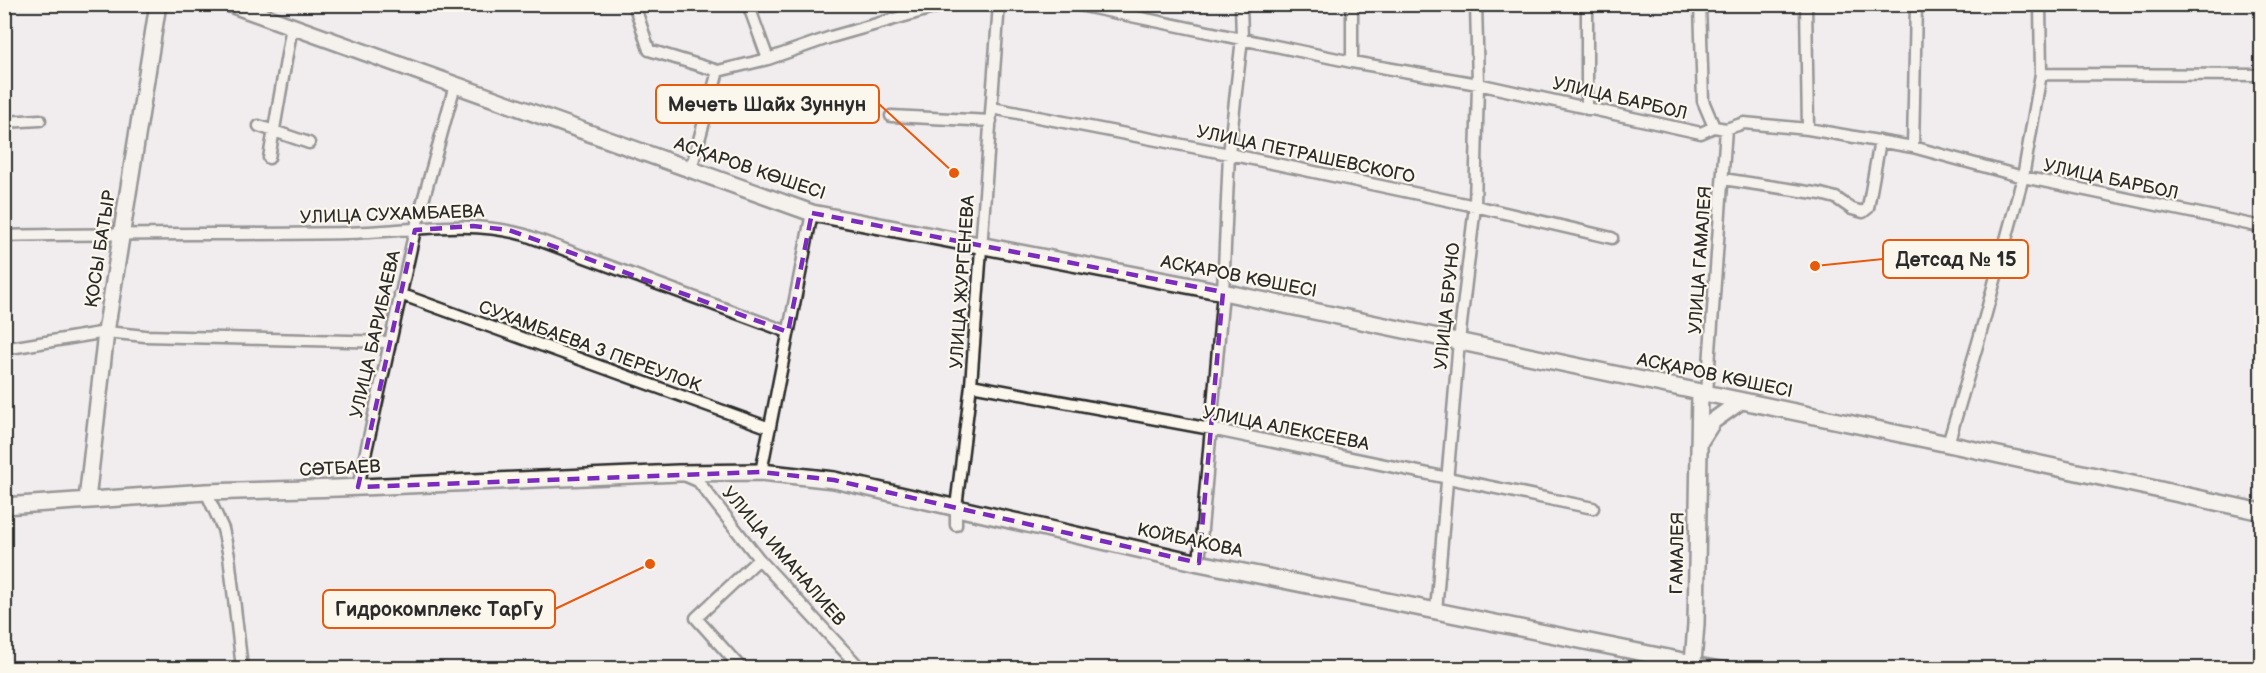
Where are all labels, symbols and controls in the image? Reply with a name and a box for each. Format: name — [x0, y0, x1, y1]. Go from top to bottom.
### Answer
street label: УЛИЦА БАРБОЛ — [1551, 73, 1689, 124]
callout: Мечеть Шайх Зуннун — [656, 85, 879, 123]
text: Мечеть Шайх Зуннун — [668, 93, 866, 117]
street label: УЛИЦА ПЕТРАШЕВСКОГО — [1195, 121, 1417, 188]
street label: АСҚАРОВ КӨШЕСІ — [671, 132, 828, 204]
street label: УЛИЦА БАРБОЛ — [2042, 155, 2180, 204]
street label: УЛИЦА ГАМАЛЕЯ — [1685, 185, 1716, 335]
street label: ҚОСЫ БАТЫР — [81, 188, 120, 309]
street label: УЛИЦА ЖУРГЕНЕВА — [946, 194, 979, 370]
street label: УЛИЦА СУХАМБАЕВА — [300, 201, 485, 228]
callout: Детсад № 15 — [1883, 240, 2028, 278]
street label: УЛИЦА БРУНО — [1430, 241, 1465, 371]
street label: УЛИЦА БАРИБАЕВА — [346, 248, 405, 420]
text: Детсад № 15 — [1895, 248, 2017, 272]
street label: АСҚАРОВ КӨШЕСІ — [1158, 251, 1319, 302]
street label: СУХАМБАЕВА 3 ПЕРЕУЛОК — [476, 296, 704, 397]
street label: АСҚАРОВ КӨШЕСІ — [1634, 349, 1795, 402]
street label: УЛИЦА АЛЕКСЕЕВА — [1201, 402, 1371, 455]
street label: СӘТБАЕВ — [299, 456, 381, 481]
street label: УЛИЦА ИМАНАЛИЕВ — [717, 482, 850, 630]
street label: ГАМАЛЕЯ — [1666, 512, 1689, 594]
street label: КОЙБАКОВА — [1135, 519, 1245, 562]
callout: Гидрокомплекс ТарГу — [323, 590, 555, 628]
text: Гидрокомплекс ТарГу — [335, 598, 544, 622]

